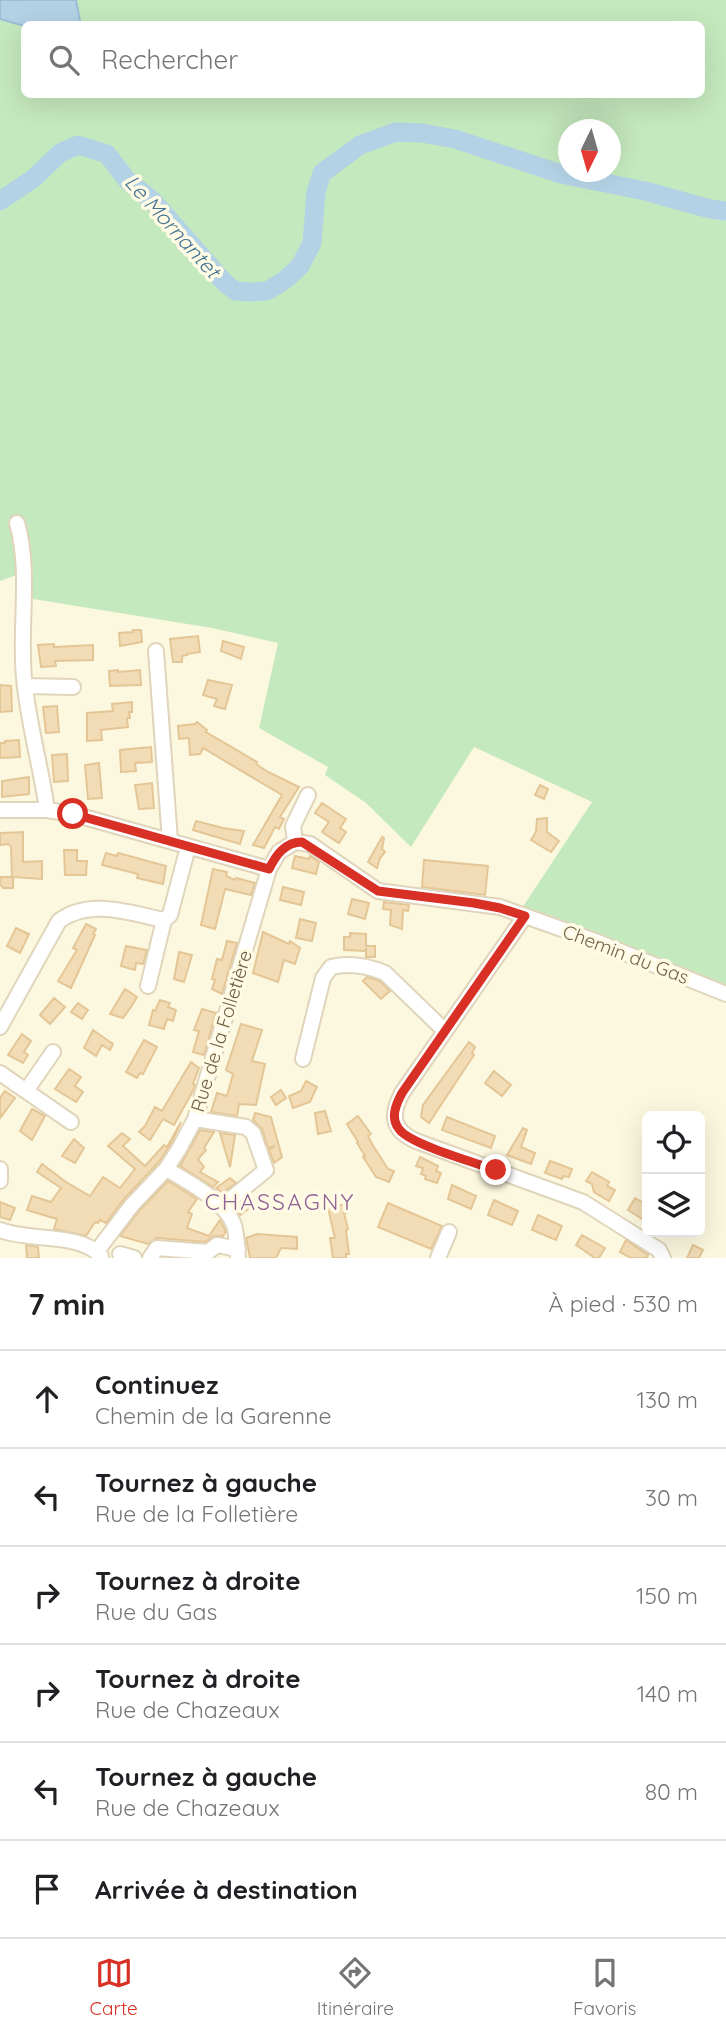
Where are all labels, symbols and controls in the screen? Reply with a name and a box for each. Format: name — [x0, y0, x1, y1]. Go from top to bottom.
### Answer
search box — [21, 21, 705, 98]
icon: search — [45, 41, 83, 79]
text: Rechercher — [101, 43, 238, 76]
north arrow — [558, 119, 621, 182]
water label: Le Mornantet — [120, 169, 228, 285]
route start — [57, 798, 88, 829]
street label: Chemin du Gas — [560, 919, 693, 989]
street label: Rue de la Folletière — [185, 947, 257, 1115]
map controls — [642, 1111, 705, 1237]
button: locate — [642, 1111, 705, 1174]
route end — [480, 1154, 511, 1185]
button: layers — [642, 1174, 705, 1237]
district label: CHASSAGNY — [205, 1187, 355, 1216]
text: 7 min — [28, 1285, 106, 1323]
text: À pied · 530 m — [548, 1289, 698, 1318]
text: Continuez — [95, 1368, 218, 1401]
icon: ahead — [28, 1380, 66, 1418]
text: 130 m — [636, 1385, 698, 1414]
text: Chemin de la Garenne — [95, 1401, 331, 1430]
text: Tournez à gauche — [95, 1466, 317, 1499]
icon: left — [28, 1478, 66, 1516]
text: 30 m — [645, 1483, 698, 1512]
text: Rue de la Folletière — [95, 1499, 298, 1528]
text: Tournez à droite — [95, 1564, 300, 1597]
icon: right — [28, 1576, 66, 1614]
text: 150 m — [636, 1581, 698, 1610]
text: Rue du Gas — [95, 1597, 217, 1626]
text: Tournez à droite — [95, 1662, 300, 1695]
icon: right — [28, 1674, 66, 1712]
text: 140 m — [637, 1679, 698, 1708]
text: Rue de Chazeaux — [95, 1695, 280, 1724]
text: Tournez à gauche — [95, 1760, 317, 1793]
icon: left — [28, 1772, 66, 1810]
text: 80 m — [645, 1777, 698, 1806]
text: Rue de Chazeaux — [95, 1793, 280, 1822]
icon: arrive — [28, 1870, 66, 1908]
text: Arrivée à destination — [95, 1873, 358, 1906]
tab: Carte — [90, 1954, 138, 2020]
tab: Itinéraire — [317, 1954, 394, 2020]
tab: Favoris — [573, 1954, 637, 2020]

